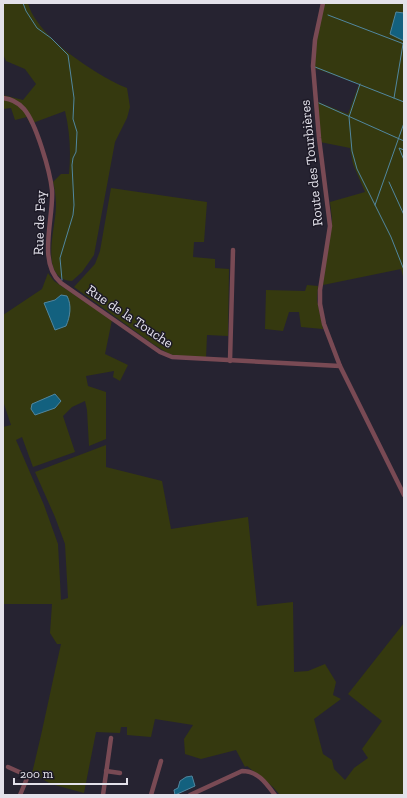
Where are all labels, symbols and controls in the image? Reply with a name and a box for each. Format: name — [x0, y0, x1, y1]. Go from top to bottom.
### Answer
street label: Route des Tourbières — [296, 99, 327, 227]
street label: Rue de Fay — [30, 189, 49, 256]
street label: Rue de la Touche — [83, 281, 177, 352]
scale bar — [14, 760, 127, 786]
text: 200 m — [20, 767, 54, 781]

